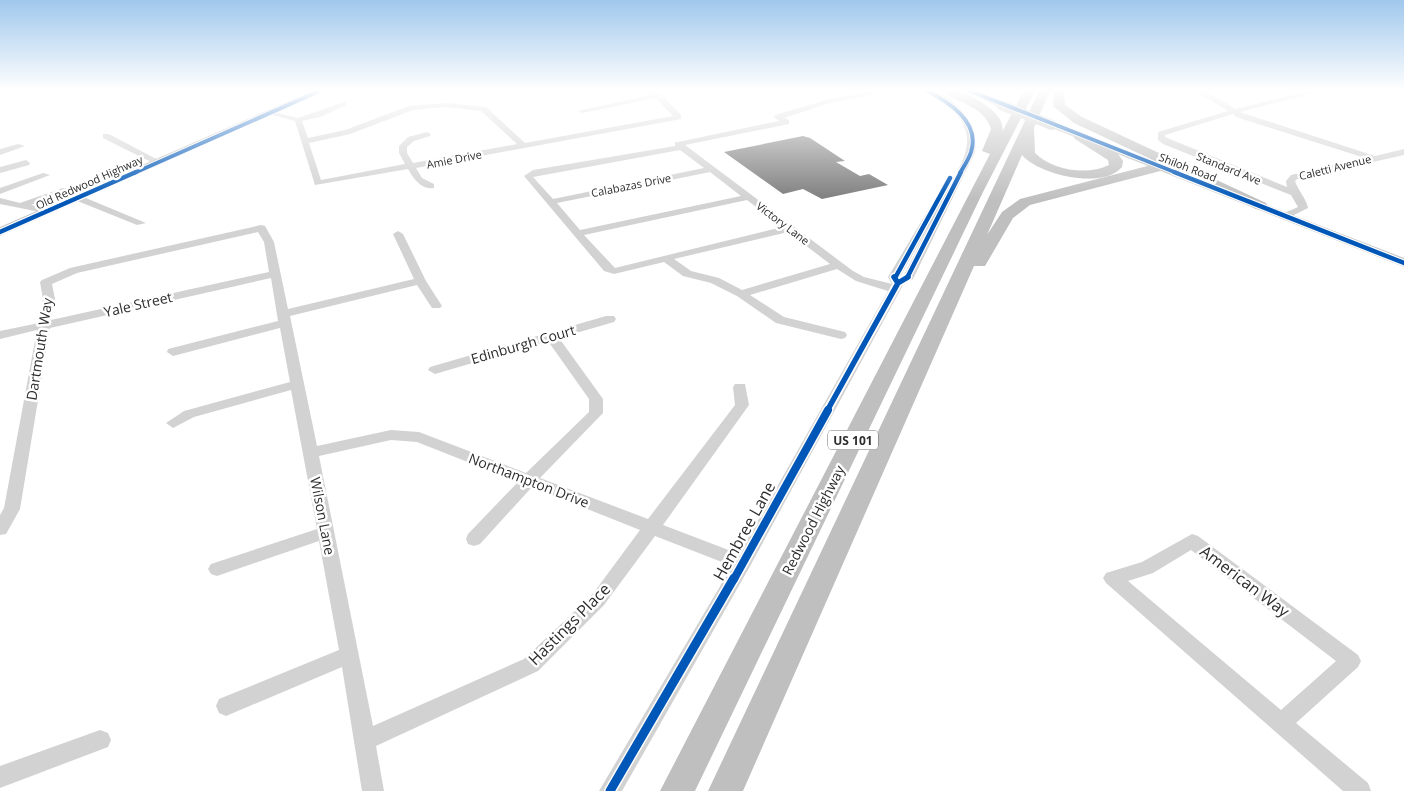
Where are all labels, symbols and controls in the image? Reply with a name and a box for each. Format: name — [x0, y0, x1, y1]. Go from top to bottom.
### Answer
street label: Amie Drive — [425, 146, 483, 172]
street label: Standard Ave — [1194, 148, 1264, 188]
street label: Shiloh Road — [1157, 149, 1219, 185]
street label: Old Redwood Highway — [33, 151, 145, 212]
street label: Caletti Avenue — [1297, 151, 1373, 183]
street label: Calabazas Drive — [590, 170, 672, 200]
street label: Victory Lane — [753, 198, 813, 248]
street label: Yale Street — [102, 287, 174, 321]
street label: Dartmouth Way — [22, 295, 57, 402]
street label: Edinburgh Court — [469, 320, 577, 368]
road number: US 101 — [828, 430, 878, 450]
street label: Northampton Drive — [466, 448, 592, 512]
street label: Redwood Highway — [777, 461, 849, 578]
street label: Wilson Lane — [306, 475, 340, 557]
street label: Hembree Lane — [708, 478, 780, 584]
street label: American Way — [1196, 540, 1295, 622]
street label: Hastings Place — [523, 578, 615, 670]

